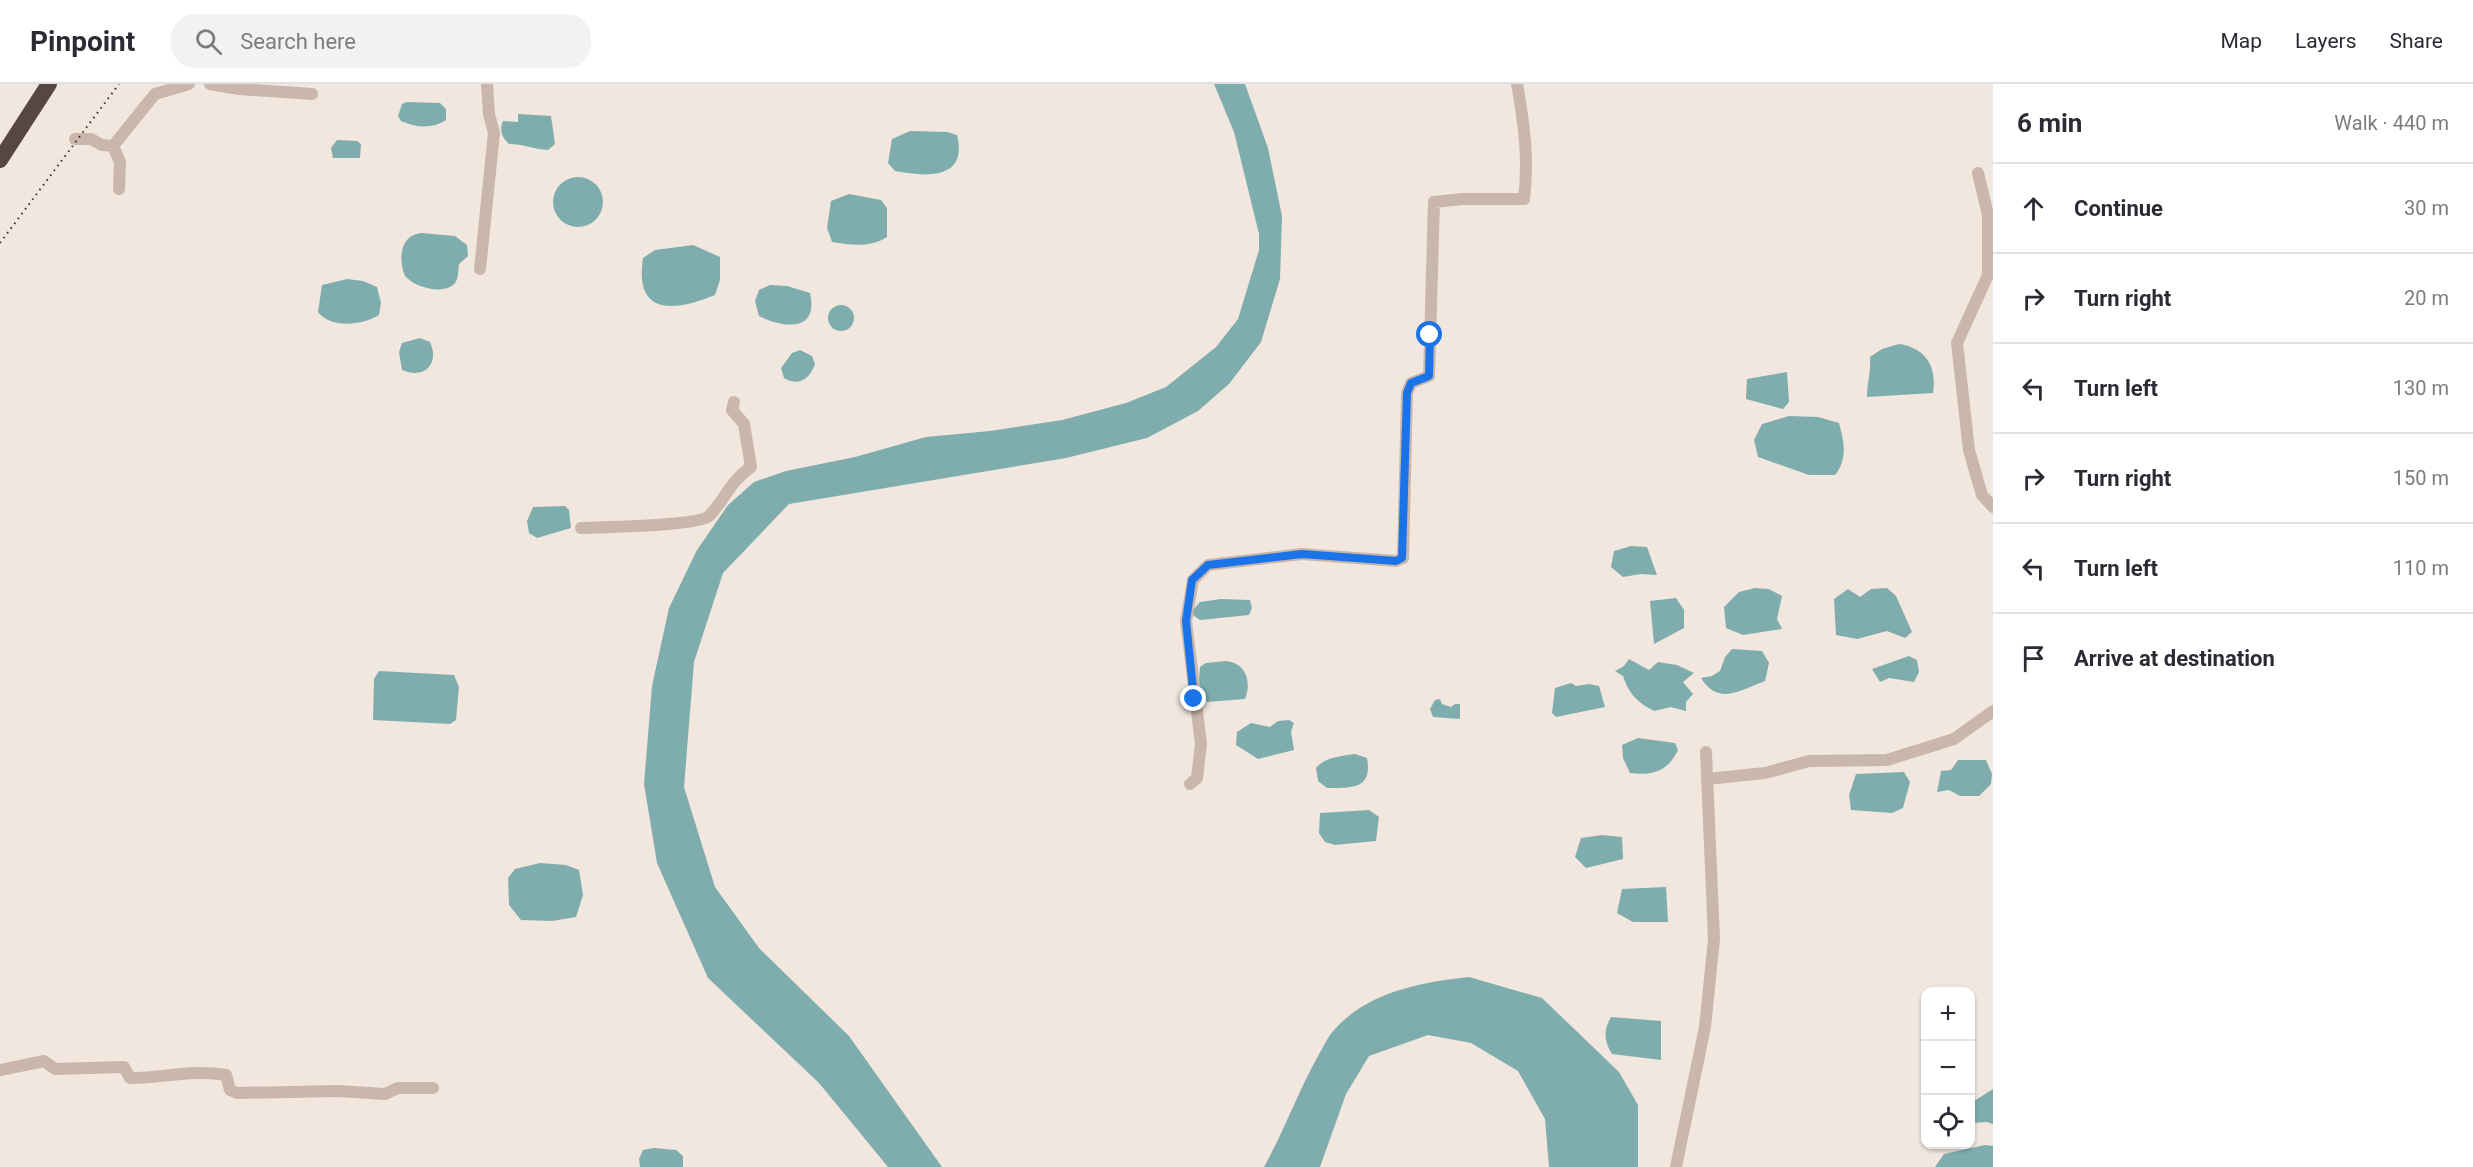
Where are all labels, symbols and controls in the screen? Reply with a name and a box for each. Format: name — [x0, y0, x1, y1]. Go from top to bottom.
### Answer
search box — [171, 14, 591, 68]
text: Pinpoint — [30, 25, 135, 58]
icon: search — [192, 25, 225, 58]
text: Search here — [240, 29, 356, 54]
text: Map — [2220, 29, 2262, 53]
text: Layers — [2295, 29, 2356, 53]
text: Share — [2389, 29, 2443, 53]
text: 6 min — [2017, 108, 2082, 138]
text: Walk · 440 m — [2334, 111, 2449, 135]
icon: ahead — [2017, 192, 2050, 225]
text: Continue — [2074, 196, 2163, 221]
text: 30 m — [2404, 196, 2449, 220]
icon: right — [2017, 282, 2050, 315]
text: Turn right — [2074, 286, 2171, 311]
text: 20 m — [2404, 286, 2449, 310]
route start — [1416, 321, 1442, 347]
icon: left — [2017, 372, 2050, 405]
text: Turn left — [2074, 376, 2158, 401]
text: 130 m — [2393, 376, 2449, 400]
icon: right — [2017, 462, 2050, 495]
text: Turn right — [2074, 466, 2171, 491]
text: 150 m — [2393, 466, 2449, 490]
icon: left — [2017, 552, 2050, 585]
text: Turn left — [2074, 556, 2158, 581]
text: 110 m — [2393, 556, 2449, 580]
icon: arrive — [2017, 642, 2050, 675]
text: Arrive at destination — [2074, 646, 2275, 671]
route end — [1180, 685, 1206, 711]
map controls — [1921, 987, 1975, 1149]
button: + — [1921, 987, 1975, 1041]
button: − — [1921, 1041, 1975, 1095]
button: locate — [1921, 1095, 1975, 1149]

